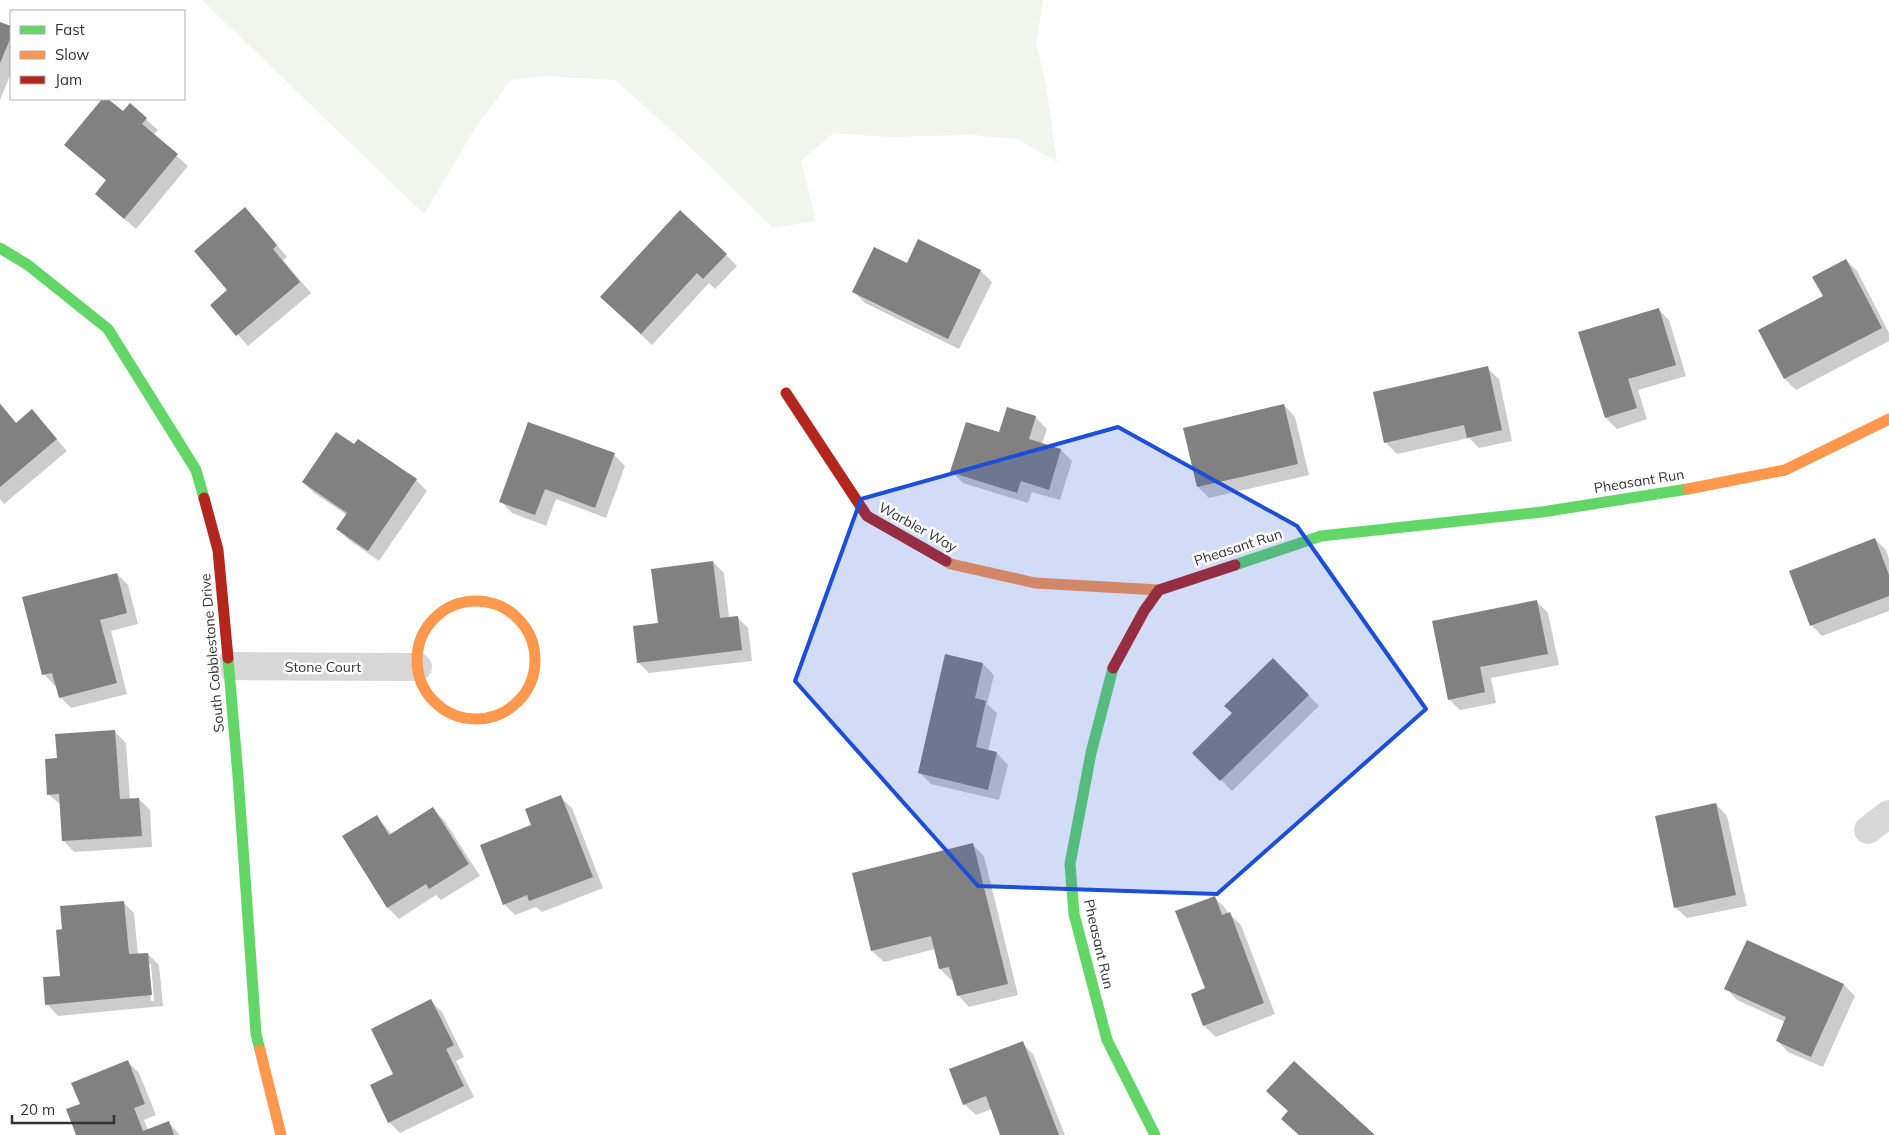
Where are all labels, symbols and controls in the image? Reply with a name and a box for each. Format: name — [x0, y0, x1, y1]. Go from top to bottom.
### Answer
legend — [10, 10, 185, 100]
text: Fast — [55, 20, 85, 39]
text: Slow — [55, 45, 89, 64]
text: Jam — [55, 70, 82, 89]
street label: Pheasant Run — [1592, 465, 1686, 497]
street label: Warbler Way — [876, 498, 961, 556]
street label: Pheasant Run — [1192, 524, 1284, 570]
street label: South Cobblestone Drive — [196, 573, 228, 733]
street label: Stone Court — [285, 658, 361, 676]
street label: Pheasant Run — [1080, 897, 1118, 991]
scale bar — [12, 1092, 115, 1124]
text: 20 m — [20, 1100, 55, 1119]

